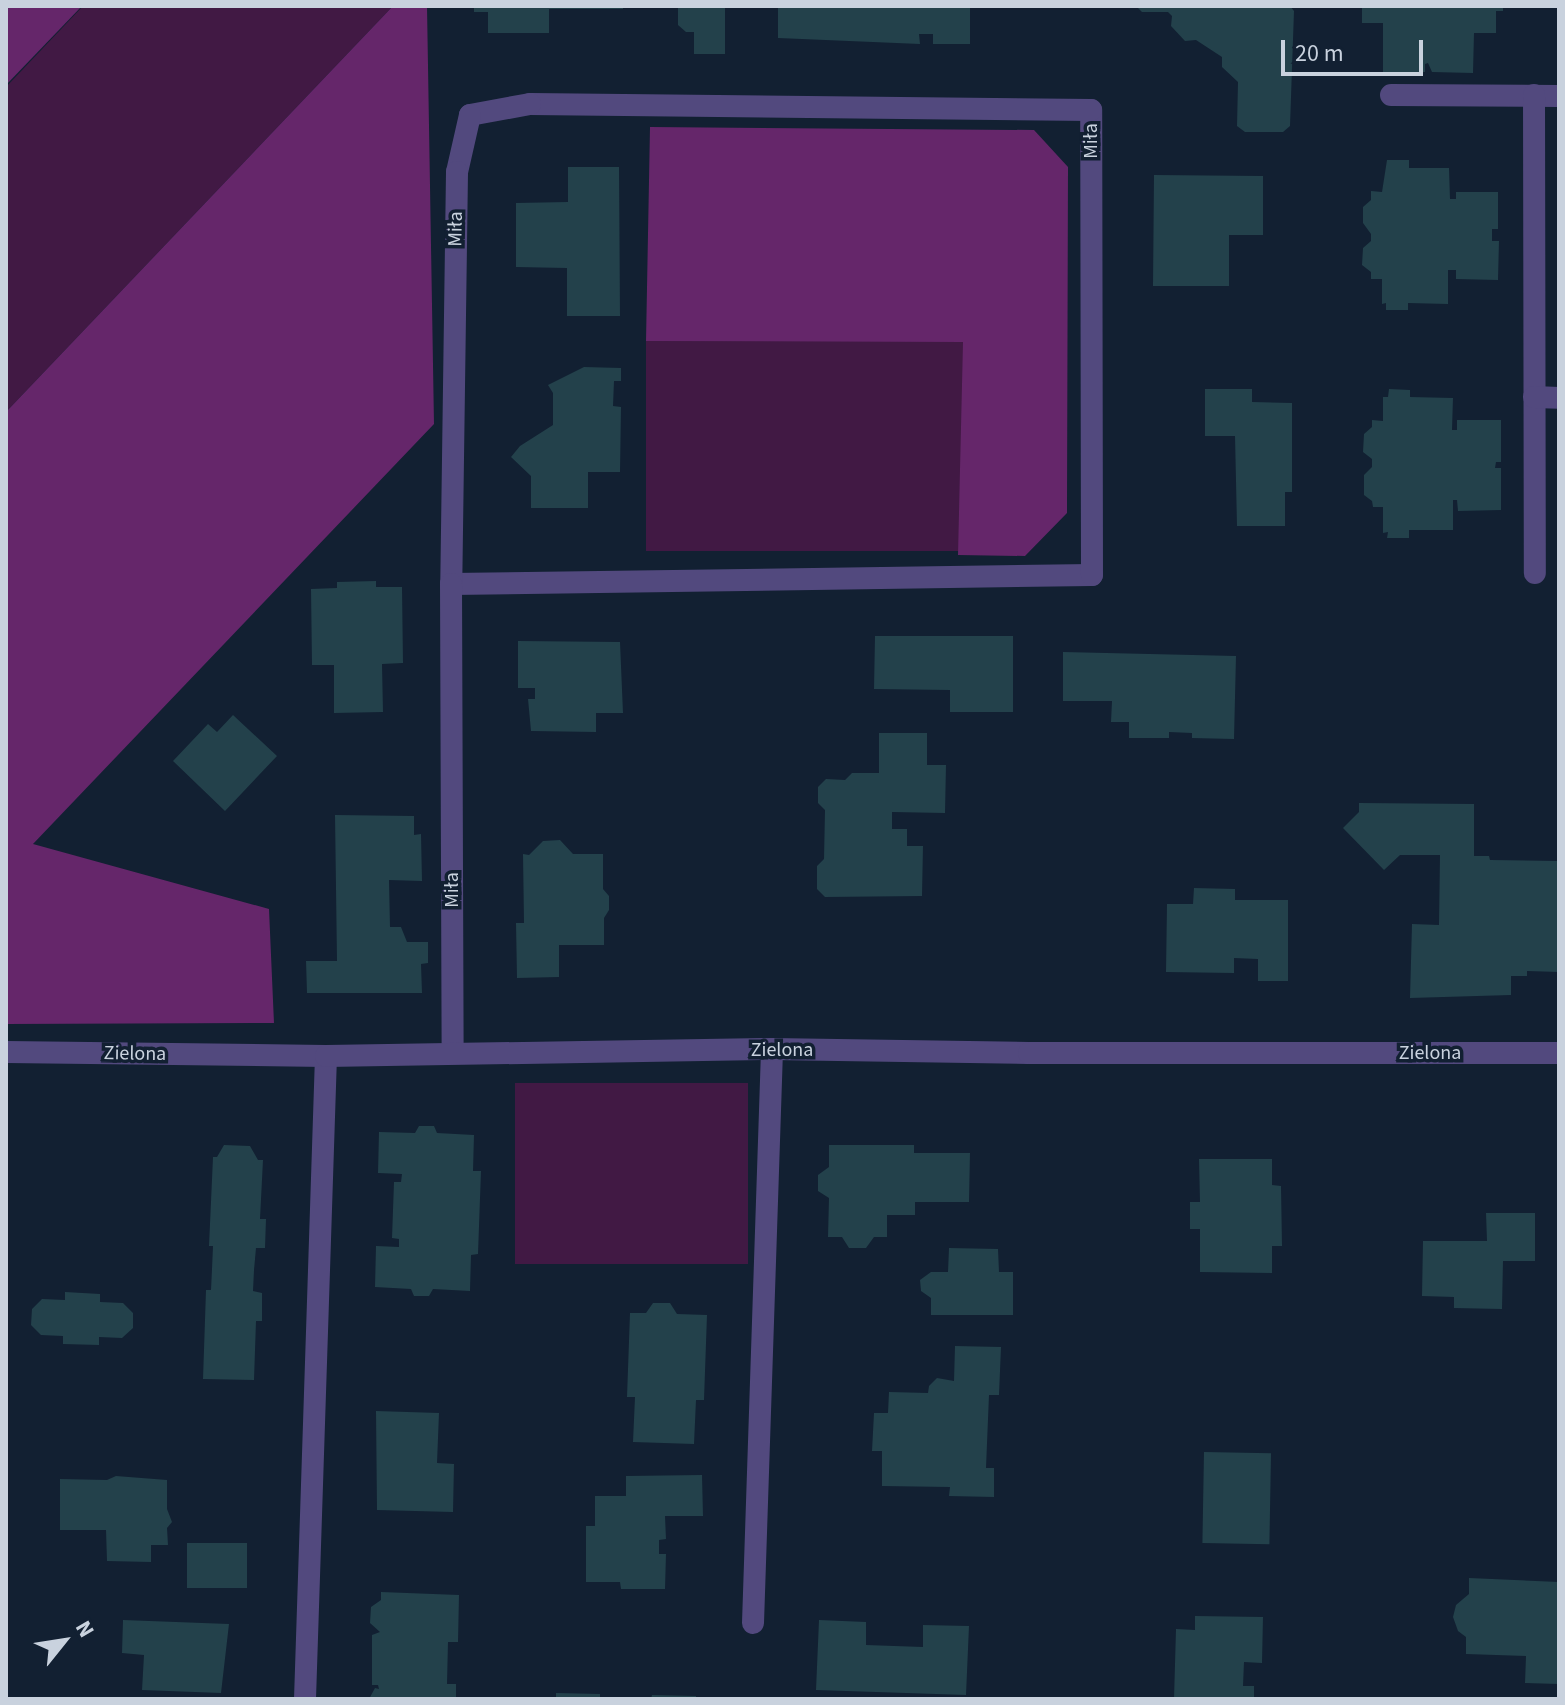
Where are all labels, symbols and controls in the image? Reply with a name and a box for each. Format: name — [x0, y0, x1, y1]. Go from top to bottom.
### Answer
scale bar — [1285, 24, 1427, 74]
text: 20 m — [1295, 36, 1344, 71]
street label: Miła — [1079, 123, 1103, 159]
street label: Miła — [444, 211, 468, 247]
street label: Miła — [440, 872, 464, 908]
street label: Zielona — [751, 1038, 813, 1062]
street label: Zielona — [104, 1041, 166, 1067]
street label: Zielona — [1399, 1041, 1461, 1065]
north arrow — [24, 1601, 104, 1681]
text: N — [67, 1615, 102, 1643]

